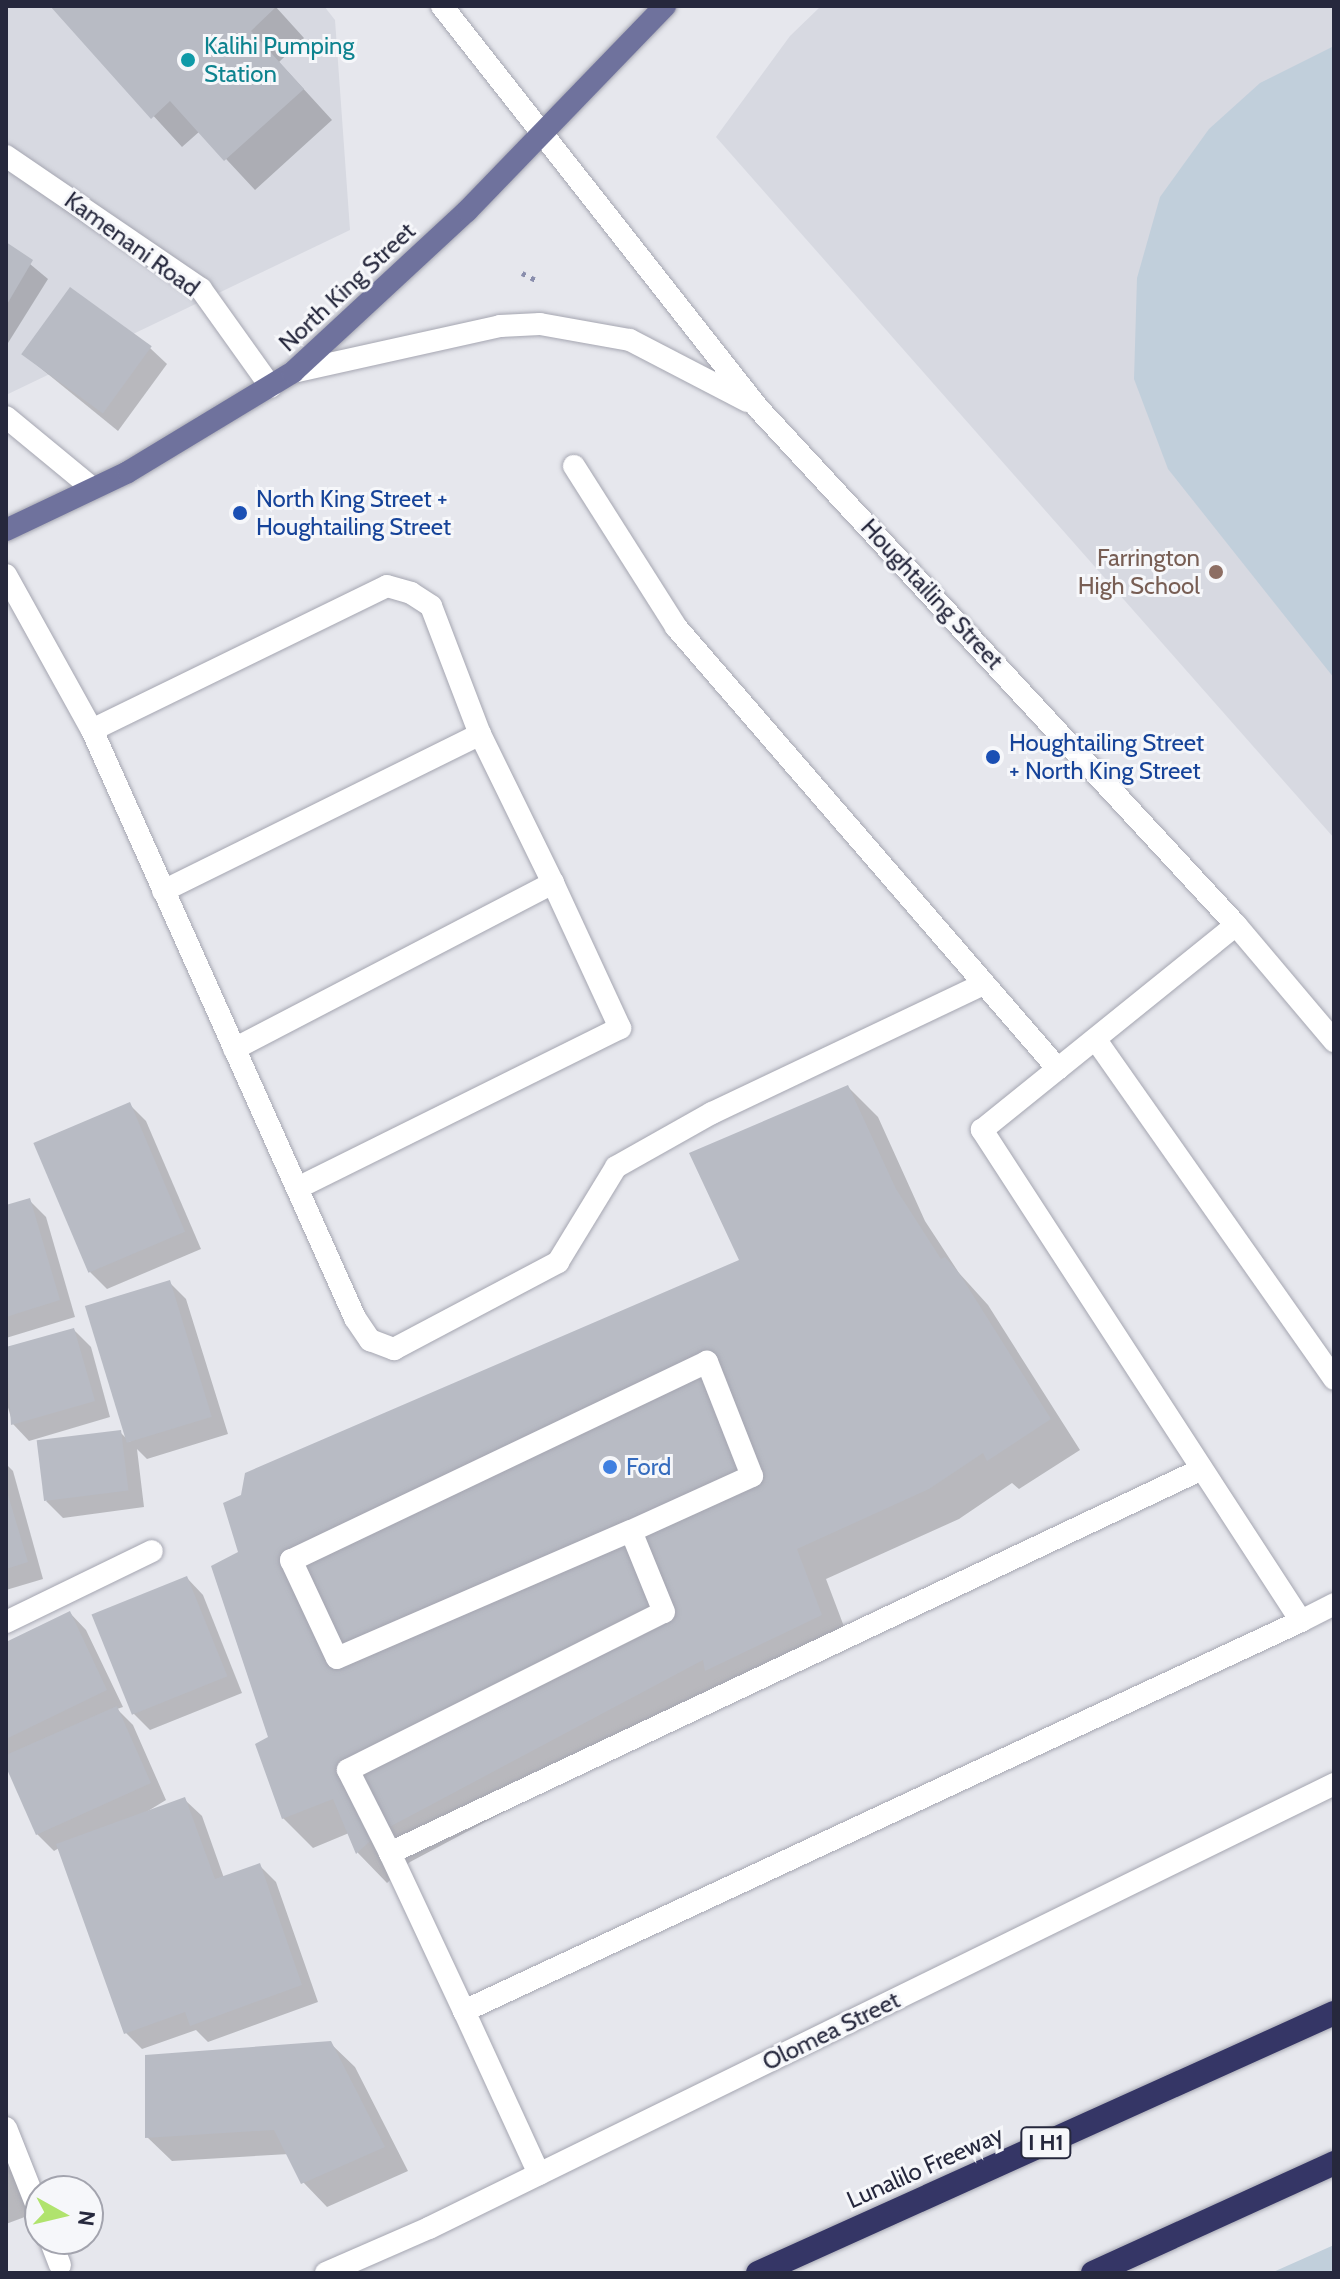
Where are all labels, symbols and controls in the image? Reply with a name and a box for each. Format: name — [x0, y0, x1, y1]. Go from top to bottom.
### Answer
place label: Kalihi Pumping Station — [204, 32, 354, 88]
marker: Kalihi Pumping Station — [179, 51, 197, 69]
street label: Kamenani Road — [59, 186, 205, 302]
street label: North King Street — [273, 217, 421, 357]
place label: North King Street + Houghtailing Street — [256, 485, 451, 541]
marker: North King Street + Houghtailing Street — [231, 504, 249, 522]
street label: Houghtailing Street — [855, 513, 1009, 675]
place label: Farrington High School — [1078, 544, 1200, 600]
marker: Farrington High School — [1207, 563, 1225, 581]
place label: Houghtailing Street + North King Street — [1009, 729, 1204, 785]
marker: Houghtailing Street + North King Street — [984, 748, 1002, 766]
place label: Ford — [626, 1453, 671, 1481]
marker: Ford — [601, 1458, 619, 1476]
street label: Olomea Street — [758, 1985, 904, 2077]
street label: Lunalilo Freeway — [842, 2120, 1008, 2214]
road number: I H1 — [1020, 2125, 1072, 2161]
north arrow — [24, 2175, 104, 2255]
text: N — [72, 2209, 101, 2228]

